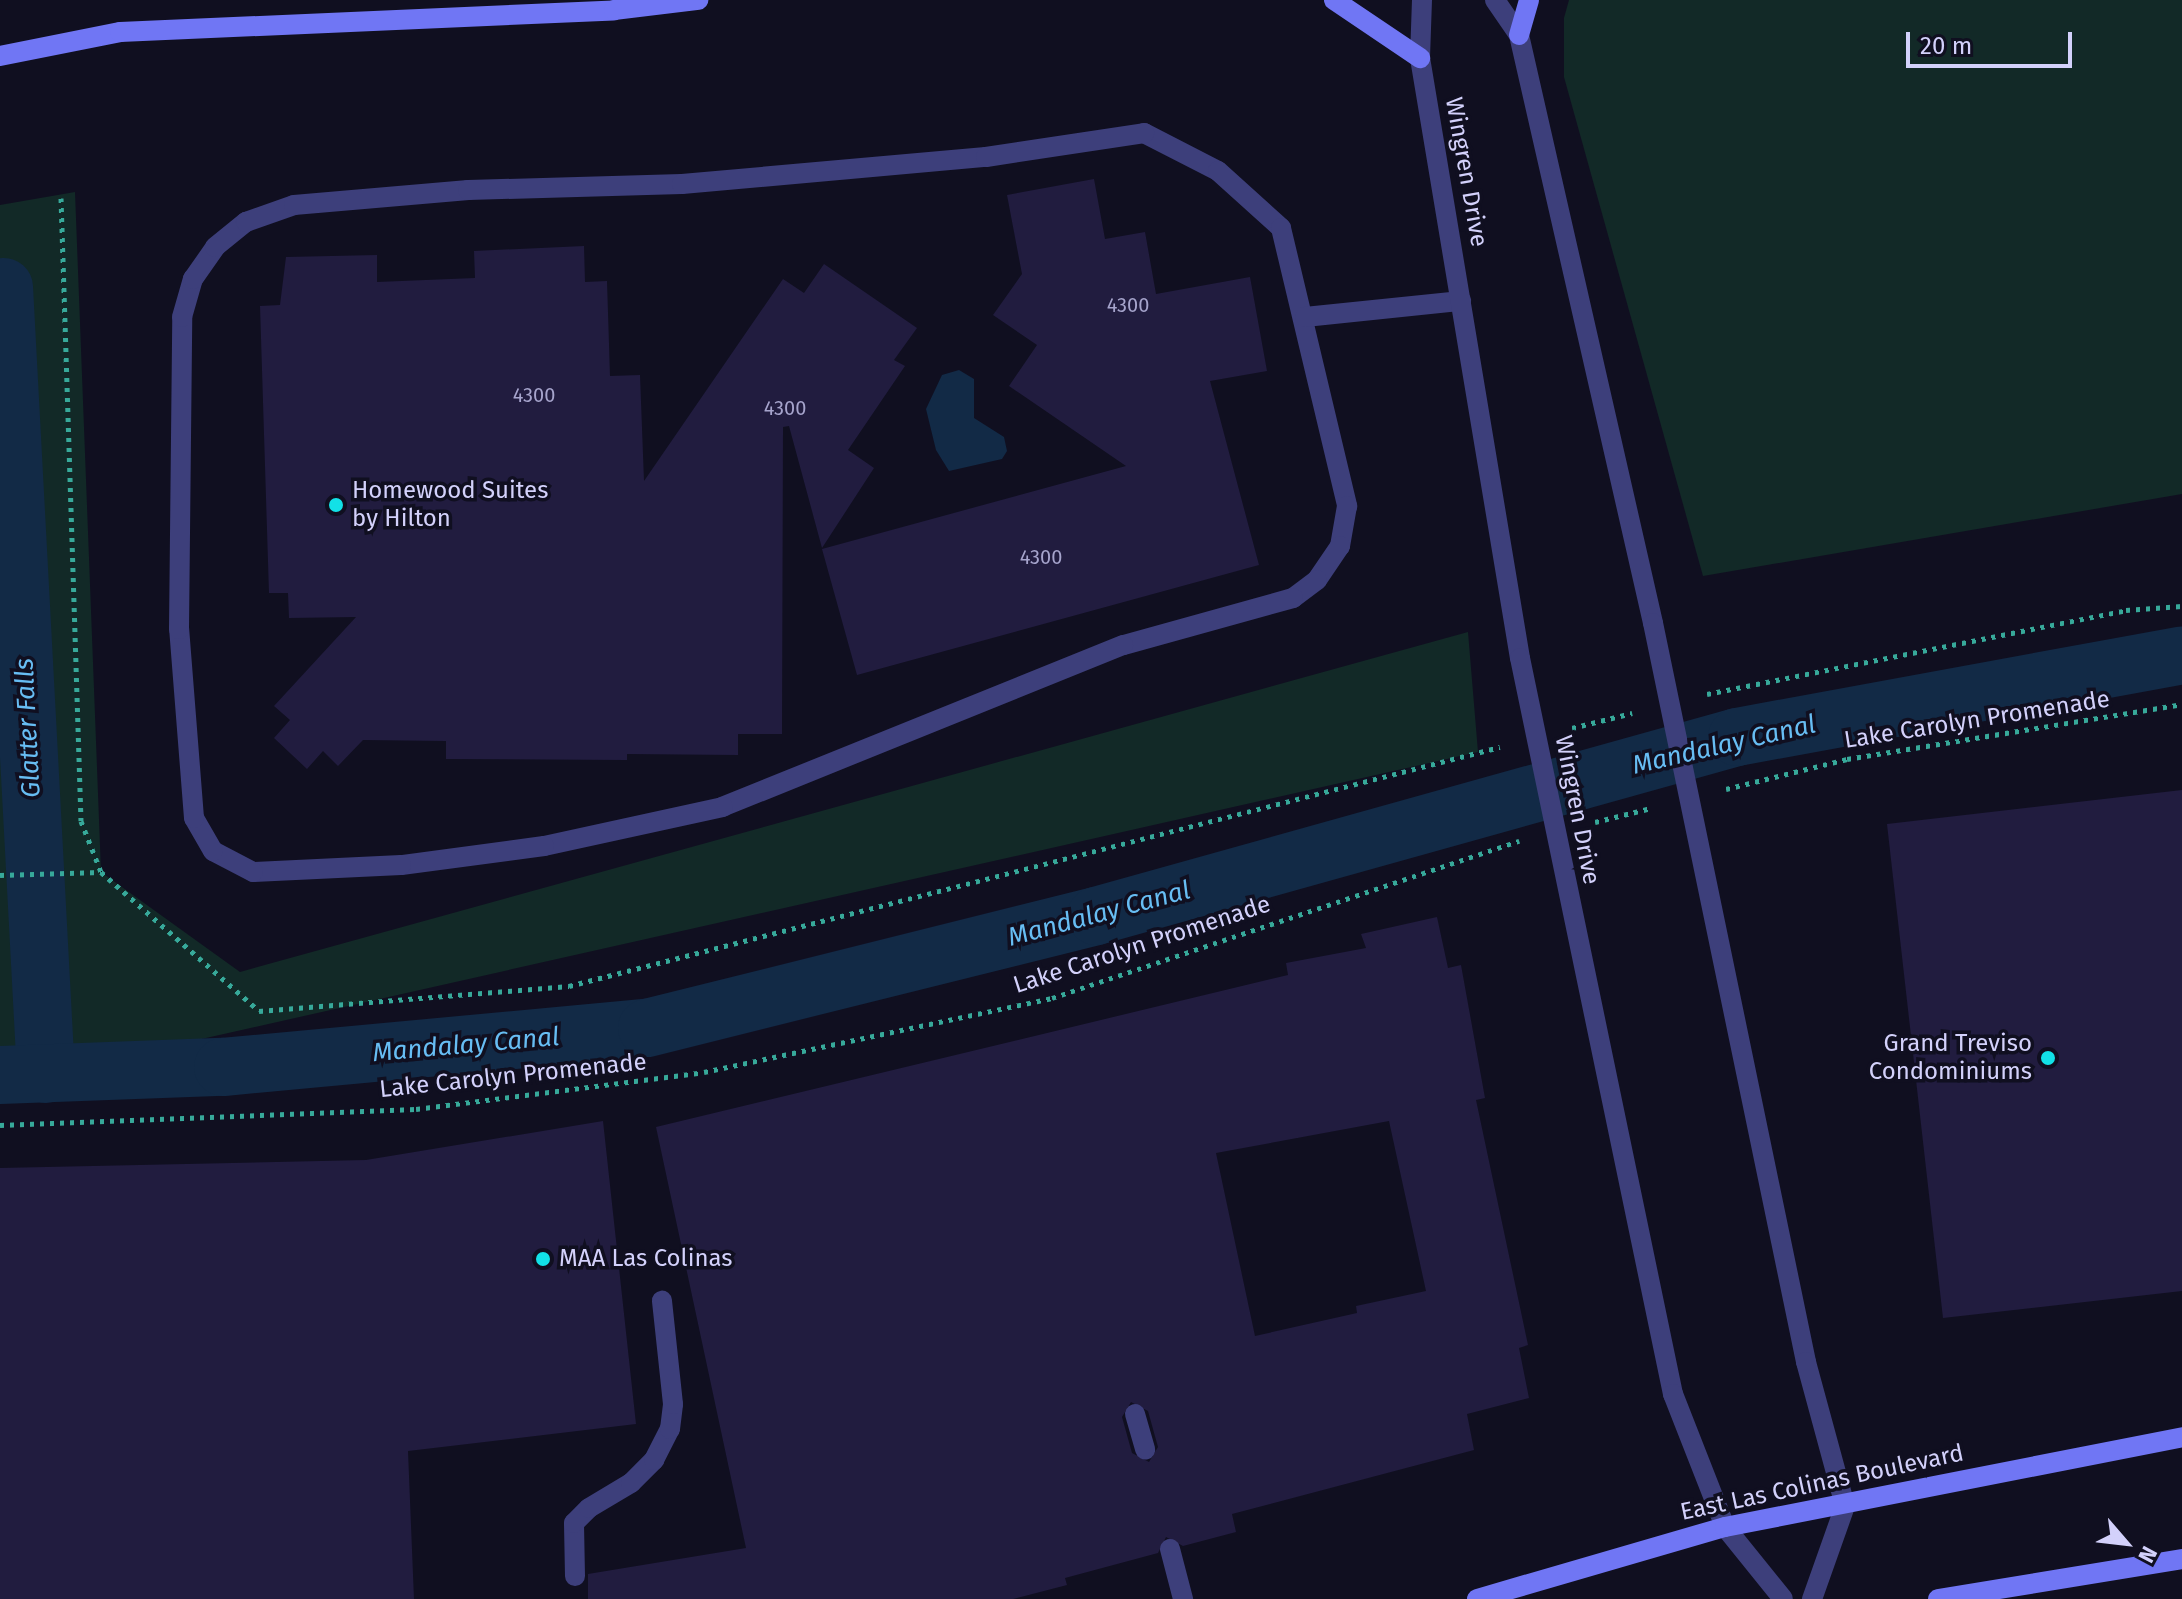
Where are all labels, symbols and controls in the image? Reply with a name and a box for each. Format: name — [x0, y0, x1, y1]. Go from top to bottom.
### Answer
scale bar — [1910, 16, 2076, 66]
text: 20 m — [1920, 32, 1972, 60]
street label: Wingren Drive — [1439, 95, 1493, 249]
house number: 4300 — [1107, 293, 1149, 317]
house number: 4300 — [513, 383, 555, 407]
house number: 4300 — [764, 396, 806, 420]
place label: Homewood Suites by Hilton — [352, 477, 548, 533]
marker: Homewood Suites by Hilton — [327, 496, 345, 514]
house number: 4300 — [1020, 545, 1062, 569]
water label: Glatter Falls — [9, 657, 47, 799]
street label: Lake Carolyn Promenade — [1842, 685, 2112, 755]
water label: Mandalay Canal — [1629, 709, 1819, 781]
street label: Wingren Drive — [1548, 733, 1606, 887]
water label: Mandalay Canal — [1004, 875, 1194, 953]
street label: Lake Carolyn Promenade — [1010, 890, 1274, 1000]
water label: Mandalay Canal — [371, 1021, 561, 1069]
place label: Grand Treviso Condominiums — [1869, 1030, 2032, 1086]
street label: Lake Carolyn Promenade — [378, 1048, 648, 1104]
marker: Grand Treviso Condominiums — [2039, 1049, 2057, 1067]
place label: MAA Las Colinas — [559, 1245, 732, 1273]
marker: MAA Las Colinas — [534, 1250, 552, 1268]
street label: East Las Colinas Boulevard — [1678, 1439, 1966, 1527]
north arrow — [2086, 1503, 2166, 1583]
text: N — [2132, 1542, 2163, 1567]

